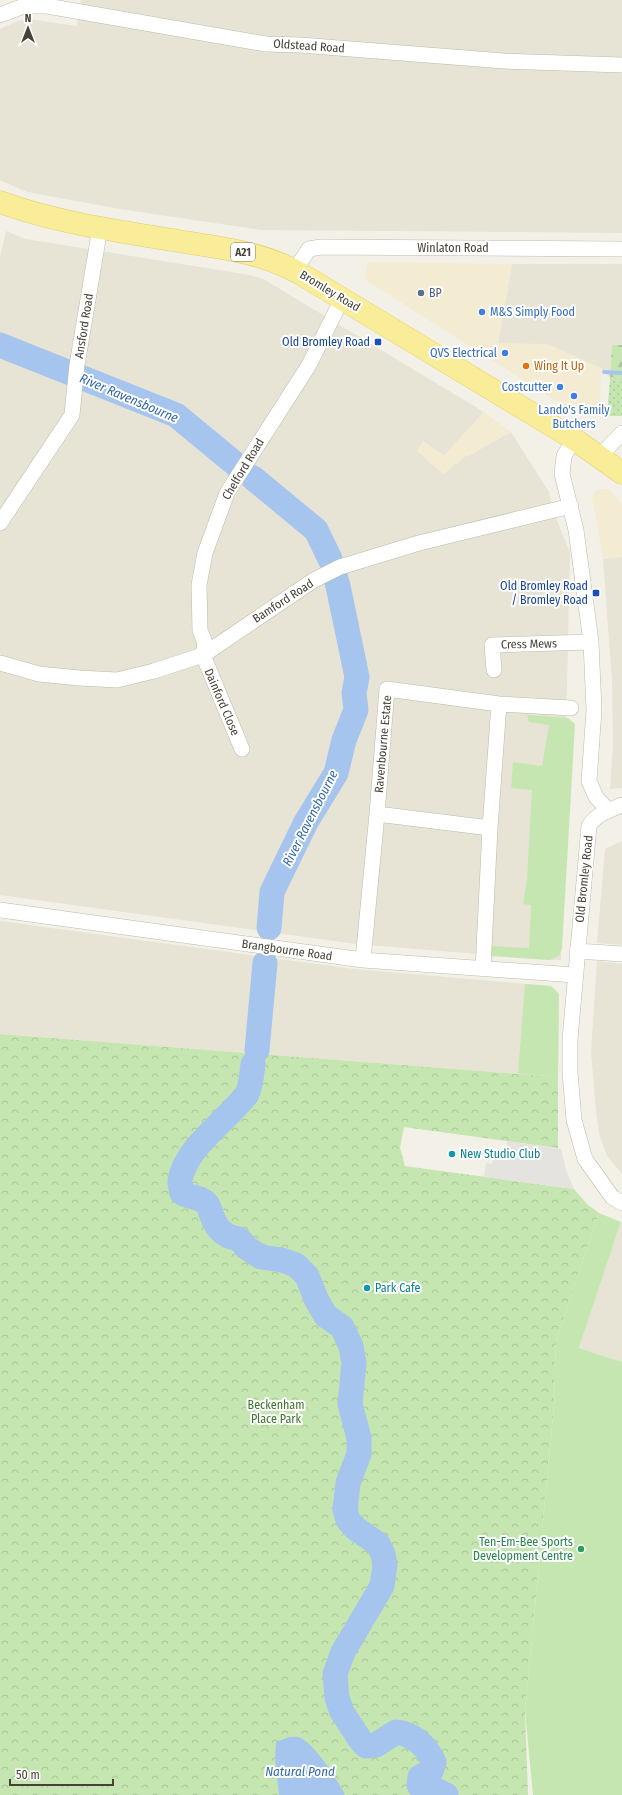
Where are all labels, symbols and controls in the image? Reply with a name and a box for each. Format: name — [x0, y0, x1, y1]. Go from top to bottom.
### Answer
north arrow — [8, 8, 48, 48]
text: N — [25, 12, 31, 25]
street label: Oldstead Road — [273, 37, 345, 55]
street label: Winlaton Road — [417, 241, 489, 255]
road number: A21 — [231, 243, 255, 261]
street label: Bromley Road — [297, 267, 363, 315]
place label: BP — [429, 286, 442, 300]
marker: BP — [416, 288, 426, 298]
street label: Ansford Road — [72, 293, 96, 359]
place label: M&S Simply Food — [490, 305, 575, 319]
marker: M&S Simply Food — [477, 307, 487, 317]
place label: Old Bromley Road — [282, 335, 370, 349]
marker: Old Bromley Road — [373, 337, 383, 347]
place label: QVS Electrical — [430, 346, 497, 360]
marker: QVS Electrical — [500, 348, 510, 358]
place label: Wing It Up — [534, 359, 584, 373]
marker: Wing It Up — [521, 361, 531, 371]
water label: River Ravensbourne — [78, 371, 180, 425]
place label: Costcutter — [502, 380, 553, 394]
marker: Costcutter — [555, 382, 565, 392]
marker: Lando's Family Butchers — [569, 391, 579, 401]
place label: Lando's Family Butchers — [538, 403, 610, 431]
street label: Chelford Road — [219, 436, 267, 502]
street label: Bamford Road — [250, 576, 316, 626]
place label: Old Bromley Road / Bromley Road — [500, 579, 588, 607]
marker: Old Bromley Road / Bromley Road — [591, 588, 601, 598]
street label: Cress Mews — [501, 637, 557, 651]
street label: Dainford Close — [202, 666, 242, 738]
street label: Ravenbourne Estate — [372, 695, 394, 793]
water label: River Ravensbourne — [279, 768, 341, 868]
street label: Old Bromley Road — [572, 835, 596, 923]
street label: Brangbourne Road — [241, 937, 333, 963]
place label: New Studio Club — [460, 1147, 540, 1161]
marker: New Studio Club — [447, 1149, 457, 1159]
place label: Park Cafe — [375, 1281, 421, 1295]
marker: Park Cafe — [362, 1283, 372, 1293]
park label: Beckenham Place Park — [248, 1398, 304, 1426]
place label: Ten-Em-Bee Sports Development Centre — [473, 1535, 573, 1563]
marker: Ten-Em-Bee Sports Development Centre — [576, 1544, 586, 1554]
scale bar — [10, 1761, 113, 1787]
water label: Natural Pond — [265, 1764, 335, 1779]
text: 50 m — [16, 1768, 40, 1782]

